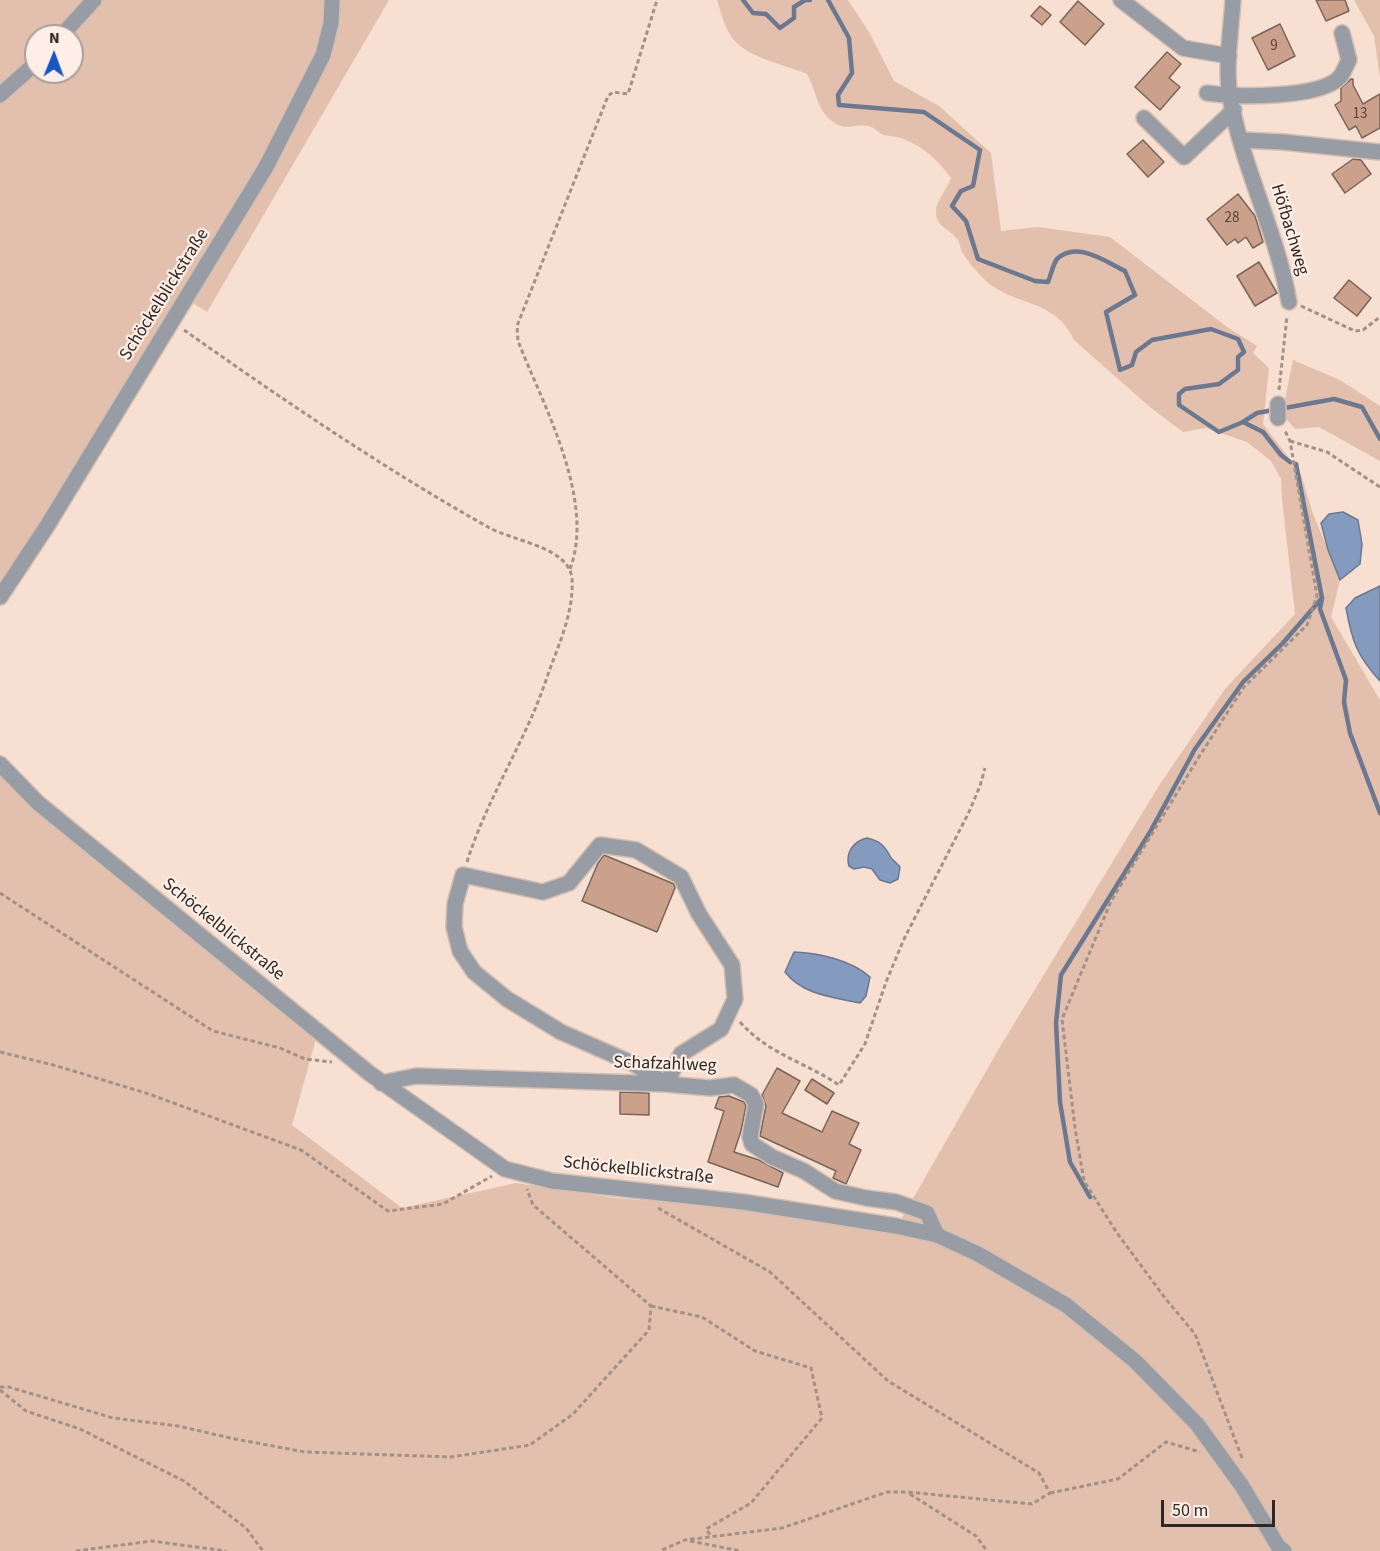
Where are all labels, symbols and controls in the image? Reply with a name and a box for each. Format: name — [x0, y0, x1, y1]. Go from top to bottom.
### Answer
north arrow — [24, 24, 84, 84]
text: N — [49, 27, 60, 49]
house number: 9 — [1270, 38, 1278, 56]
house number: 13 — [1353, 106, 1367, 124]
street label: Höfbachweg — [1265, 182, 1313, 278]
house number: 28 — [1225, 210, 1239, 228]
street label: Schöckelblickstraße — [116, 225, 214, 365]
street label: Schöckelblickstraße — [157, 874, 289, 986]
street label: Schafzahlweg — [613, 1052, 717, 1078]
street label: Schöckelblickstraße — [562, 1152, 714, 1190]
scale bar — [1164, 1488, 1278, 1526]
text: 50 m — [1172, 1498, 1208, 1523]

